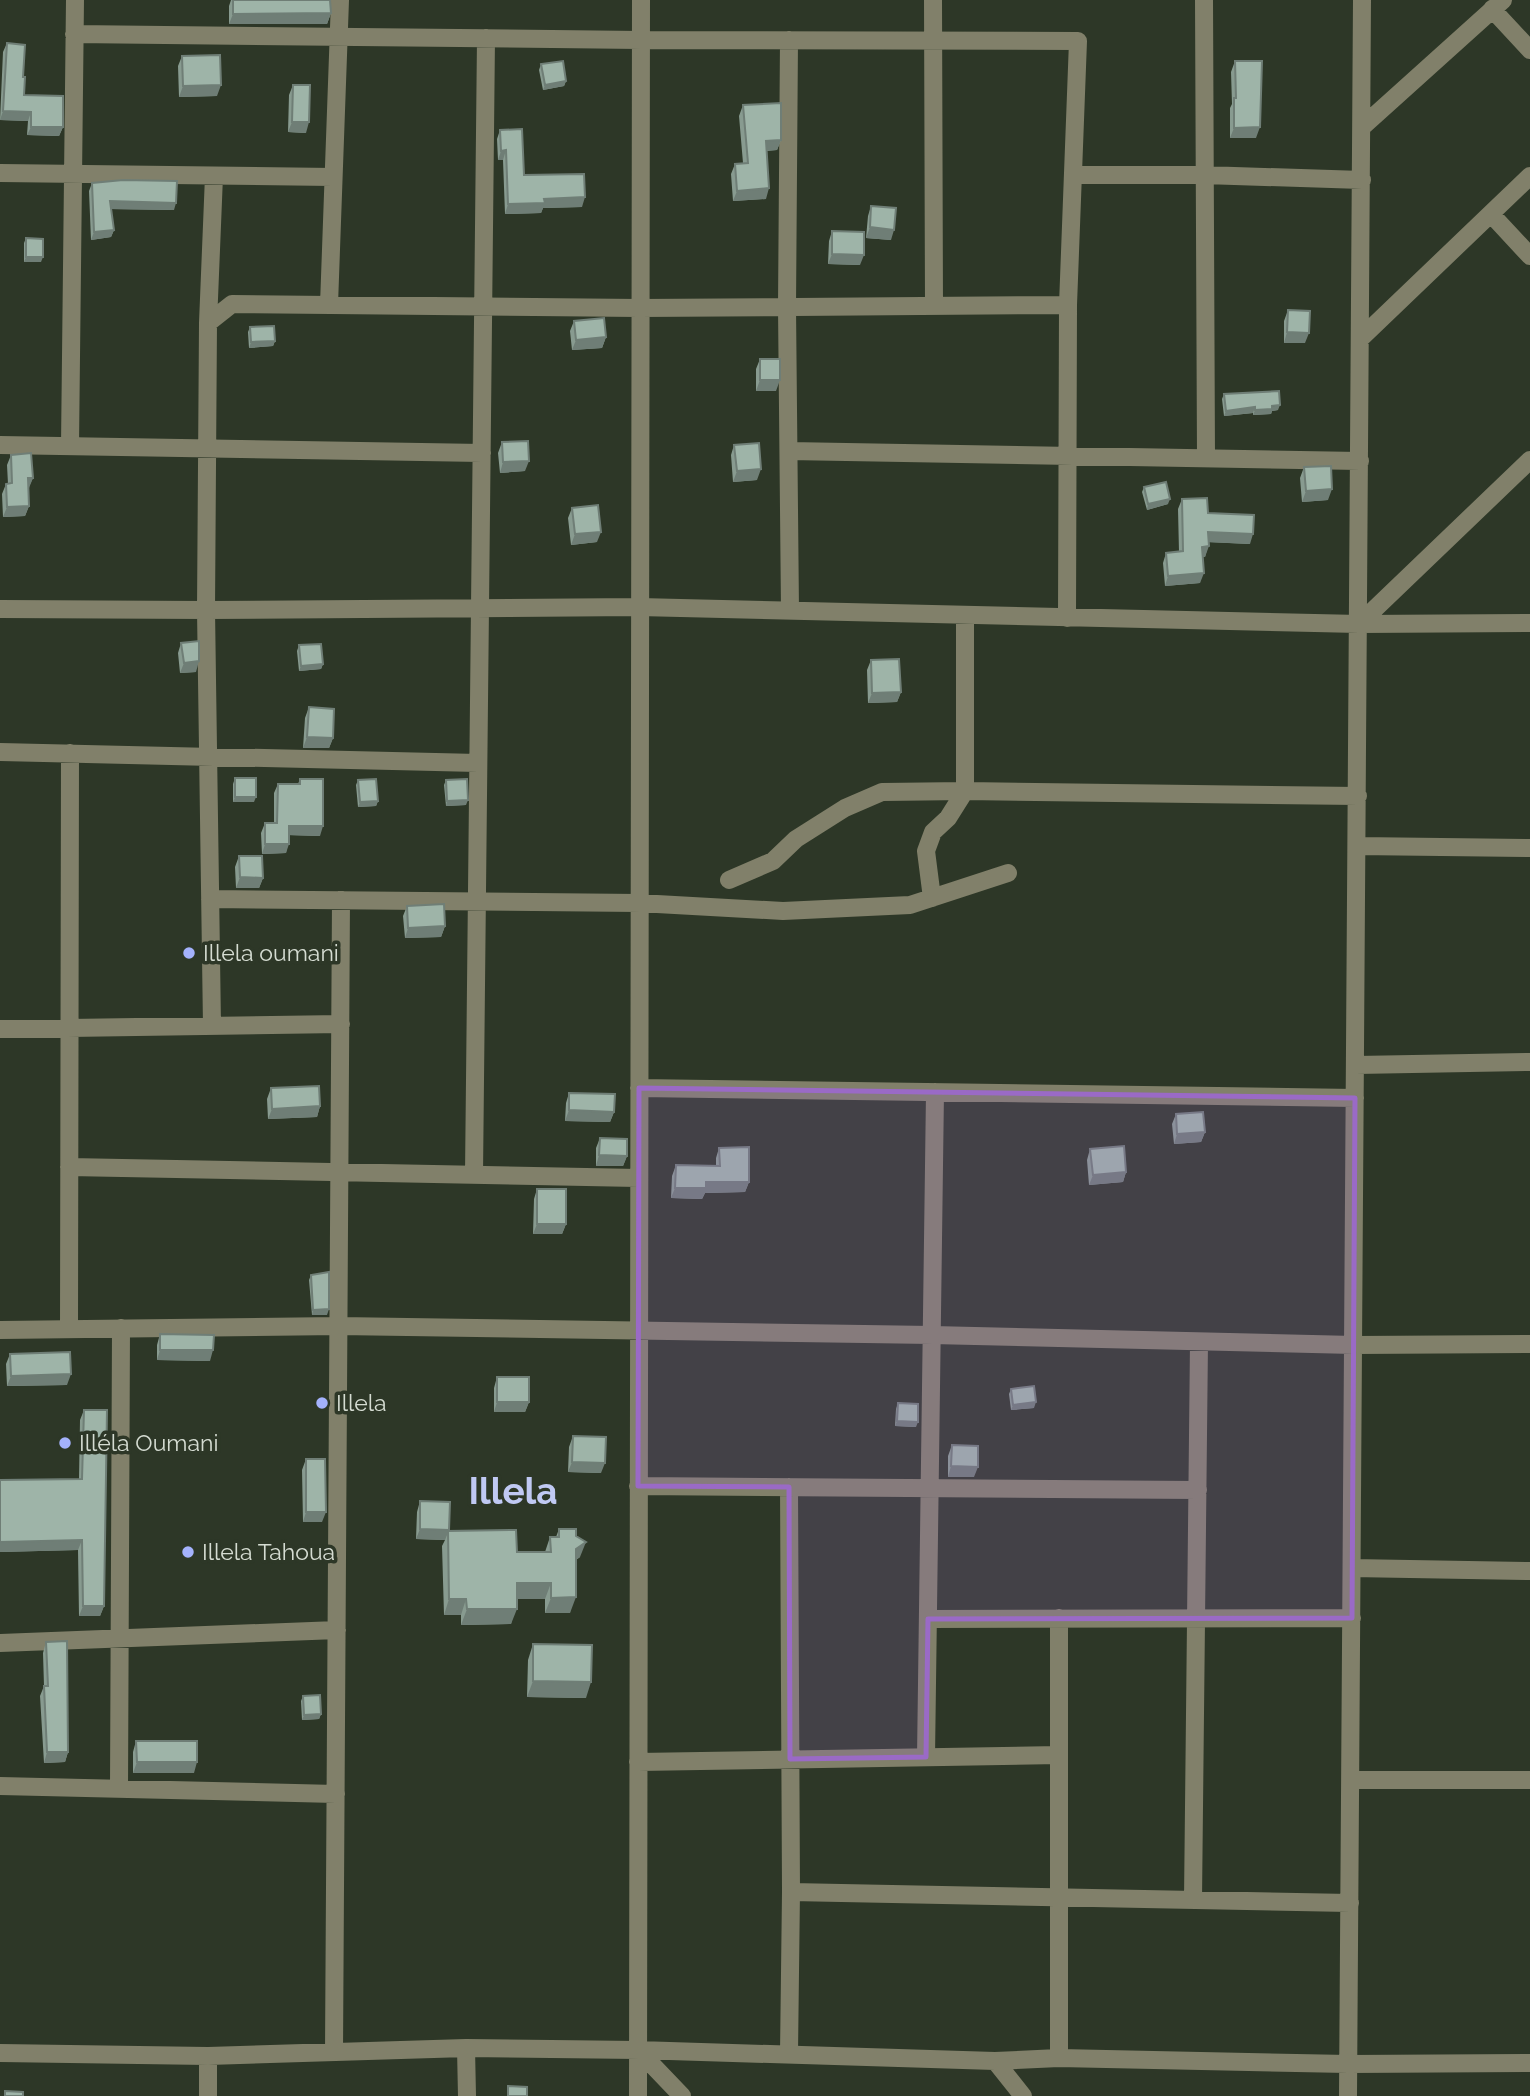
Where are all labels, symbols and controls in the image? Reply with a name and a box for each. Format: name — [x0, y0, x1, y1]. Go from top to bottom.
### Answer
place label: Illela oumani — [203, 939, 339, 966]
marker: Illela oumani — [181, 945, 197, 961]
place label: Illela — [336, 1389, 387, 1416]
marker: Illela — [314, 1395, 330, 1411]
place label: Illéla Oumani — [79, 1429, 218, 1456]
marker: Illéla Oumani — [57, 1435, 73, 1451]
district label: Illela — [468, 1469, 558, 1513]
place label: Illela Tahoua — [202, 1538, 335, 1565]
marker: Illela Tahoua — [180, 1544, 196, 1560]

